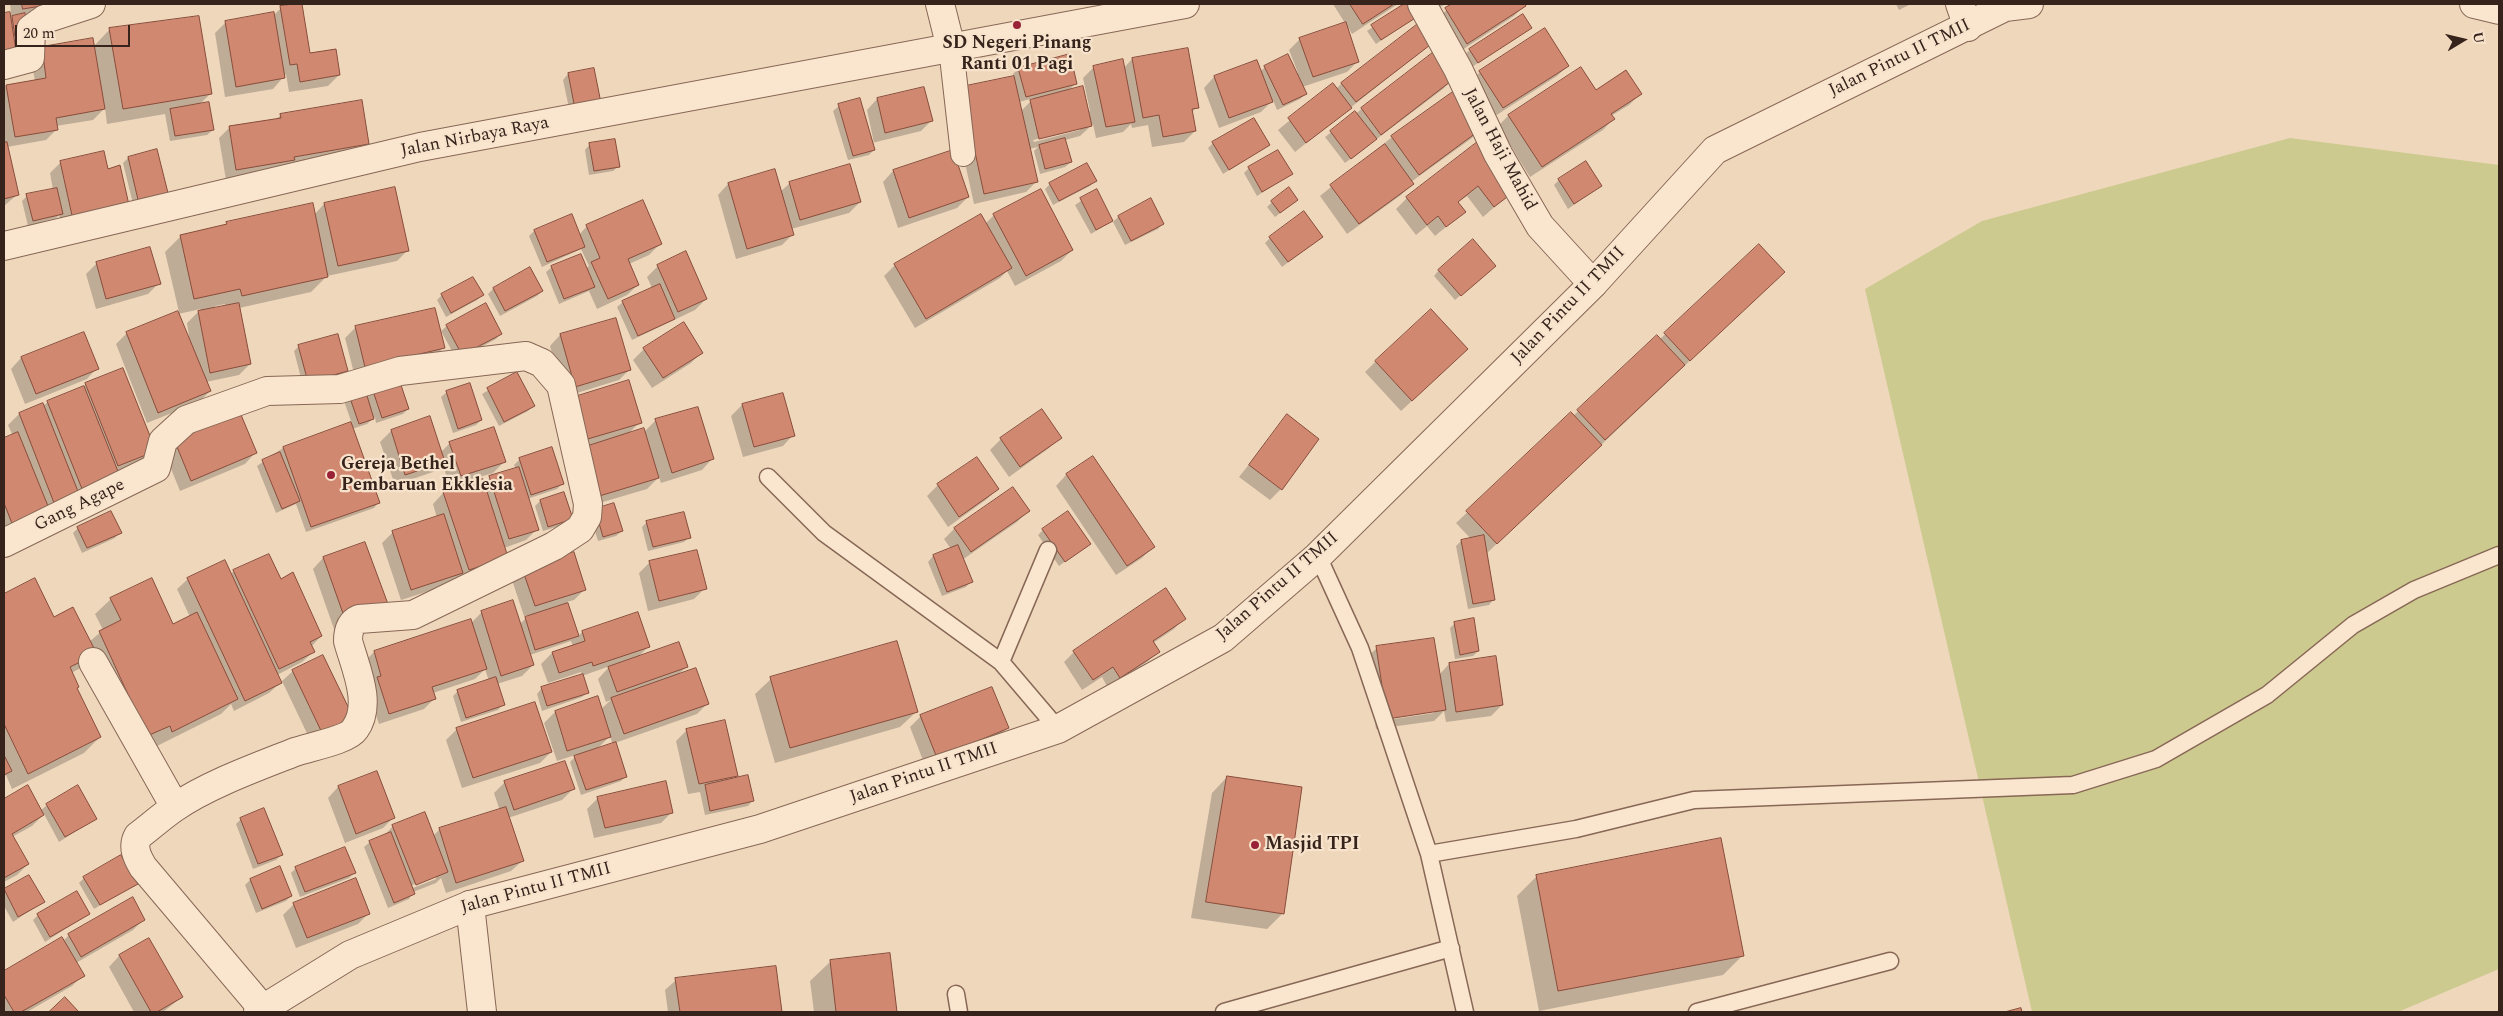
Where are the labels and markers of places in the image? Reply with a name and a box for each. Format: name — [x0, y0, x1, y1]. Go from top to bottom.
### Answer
marker: SD Negeri Pinang Ranti 01 Pagi — [1011, 19, 1023, 31]
place label: SD Negeri Pinang Ranti 01 Pagi — [943, 33, 1091, 76]
place label: Gereja Bethel Pembaruan Ekklesia — [341, 454, 513, 496]
marker: Gereja Bethel Pembaruan Ekklesia — [325, 469, 337, 481]
place label: Masjid TPI — [1265, 834, 1359, 856]
marker: Masjid TPI — [1249, 839, 1261, 851]

